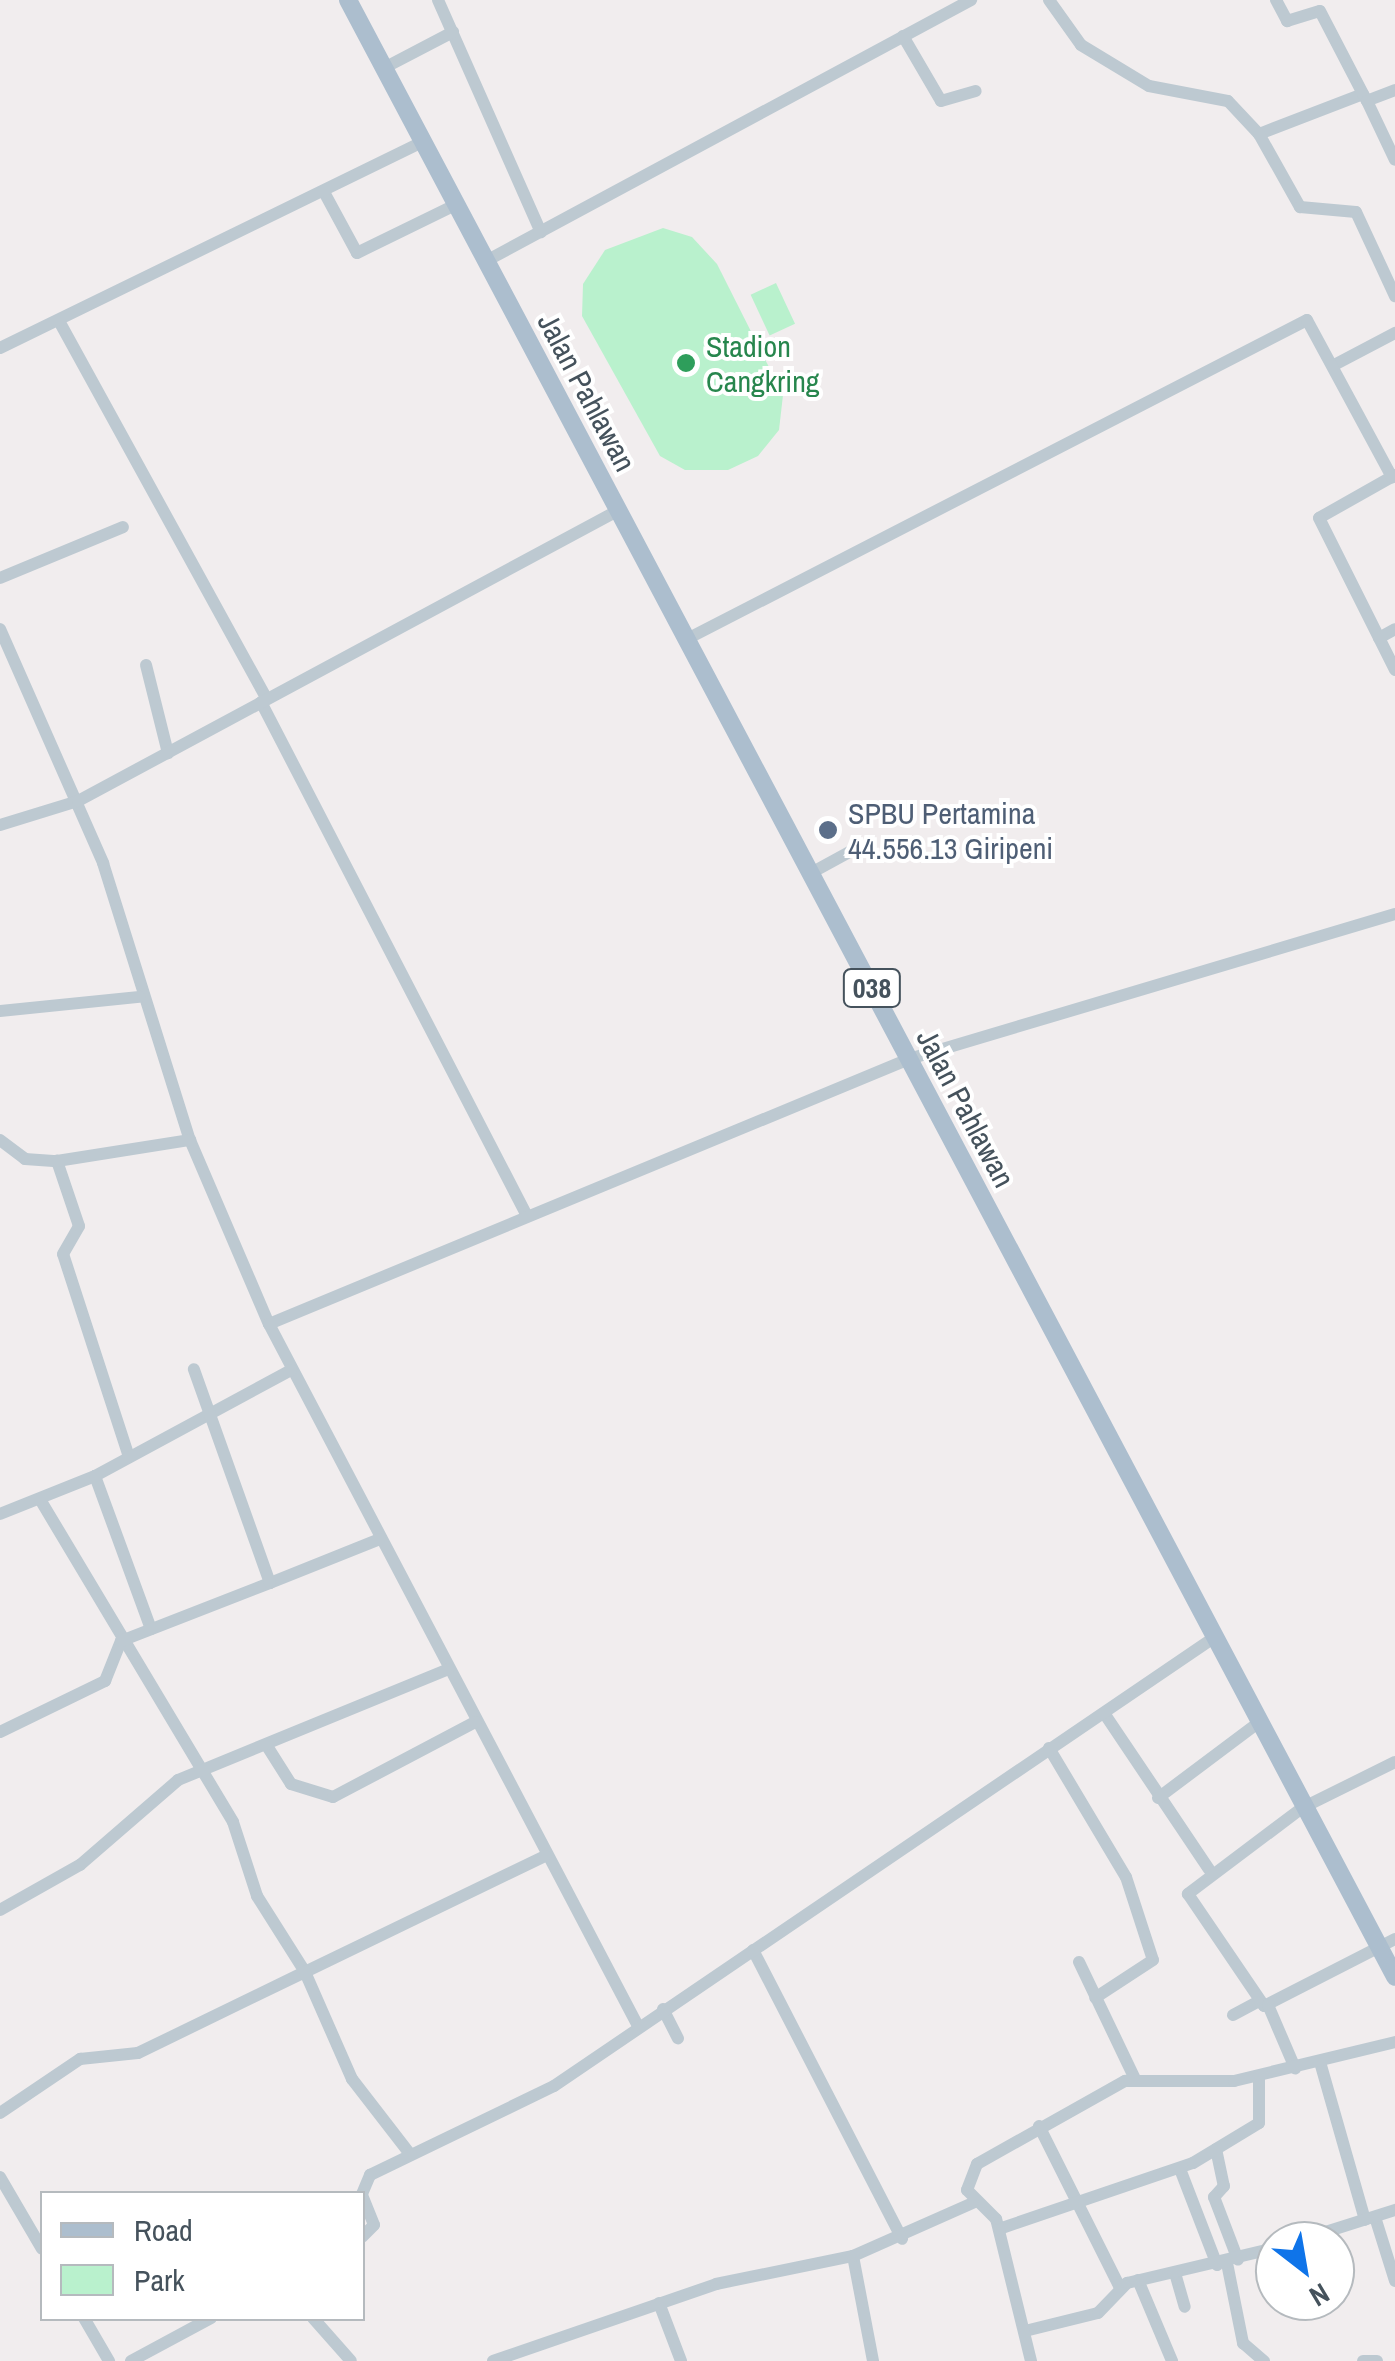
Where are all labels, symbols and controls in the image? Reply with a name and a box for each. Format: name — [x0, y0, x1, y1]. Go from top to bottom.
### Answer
street label: Jalan Pahlawan — [530, 307, 644, 477]
place label: Stadion Cangkring — [706, 328, 819, 398]
marker: Stadion Cangkring — [675, 352, 697, 374]
place label: SPBU Pertamina 44.556.13 Giripeni — [848, 795, 1053, 866]
marker: SPBU Pertamina 44.556.13 Giripeni — [817, 819, 839, 841]
road number: 038 — [842, 965, 902, 1011]
street label: Jalan Pahlawan — [909, 1023, 1023, 1193]
legend — [40, 2191, 365, 2321]
text: Road — [134, 2210, 193, 2250]
north arrow — [1255, 2221, 1355, 2321]
text: Park — [134, 2260, 185, 2300]
text: N — [1303, 2274, 1336, 2316]

